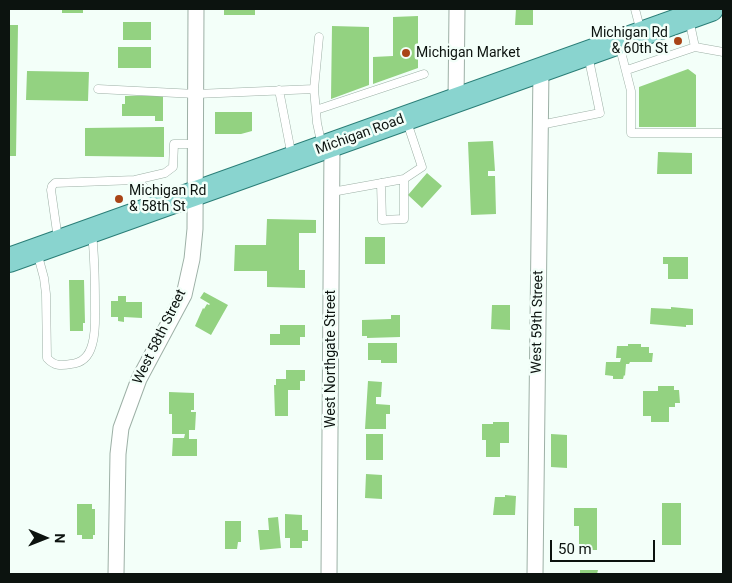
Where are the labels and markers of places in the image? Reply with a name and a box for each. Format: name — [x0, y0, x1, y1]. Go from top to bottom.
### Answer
place label: Michigan Rd & 60th St — [591, 25, 668, 58]
marker: Michigan Rd & 60th St — [672, 35, 684, 47]
place label: Michigan Market — [416, 45, 520, 61]
marker: Michigan Market — [400, 47, 412, 59]
place label: Michigan Rd & 58th St — [129, 183, 206, 216]
marker: Michigan Rd & 58th St — [113, 193, 125, 205]

